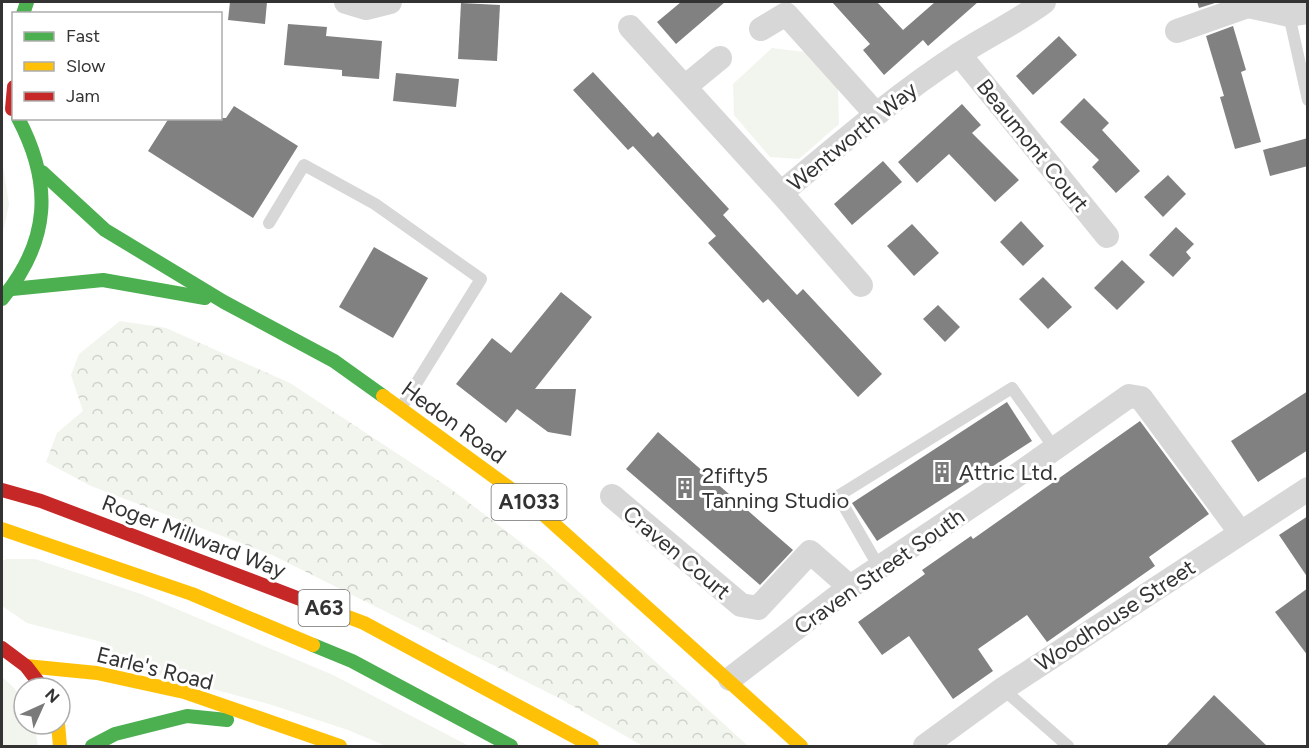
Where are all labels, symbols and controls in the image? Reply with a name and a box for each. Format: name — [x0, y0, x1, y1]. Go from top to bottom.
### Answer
legend — [12, 12, 222, 120]
text: Fast — [66, 25, 100, 47]
text: Slow — [66, 55, 105, 77]
street label: Beaumont Court — [971, 73, 1094, 217]
street label: Wentworth Way — [782, 76, 923, 197]
text: Jam — [66, 85, 100, 107]
street label: Hedon Road — [396, 375, 511, 469]
place label: Attric Ltd. — [959, 459, 1058, 486]
building icon: Attric Ltd. — [930, 460, 954, 484]
place label: 2fifty5 Tanning Studio — [702, 462, 849, 514]
building icon: 2fifty5 Tanning Studio — [673, 476, 697, 500]
road number: A1033 — [492, 484, 566, 520]
street label: Roger Millward Way — [98, 489, 290, 584]
street label: Craven Court — [617, 500, 736, 605]
street label: Craven Street South — [789, 503, 970, 640]
street label: Woodhouse Street — [1030, 554, 1200, 677]
road number: A63 — [298, 590, 350, 626]
street label: Earle's Road — [94, 641, 216, 696]
north arrow — [12, 676, 72, 736]
text: N — [41, 685, 63, 707]

